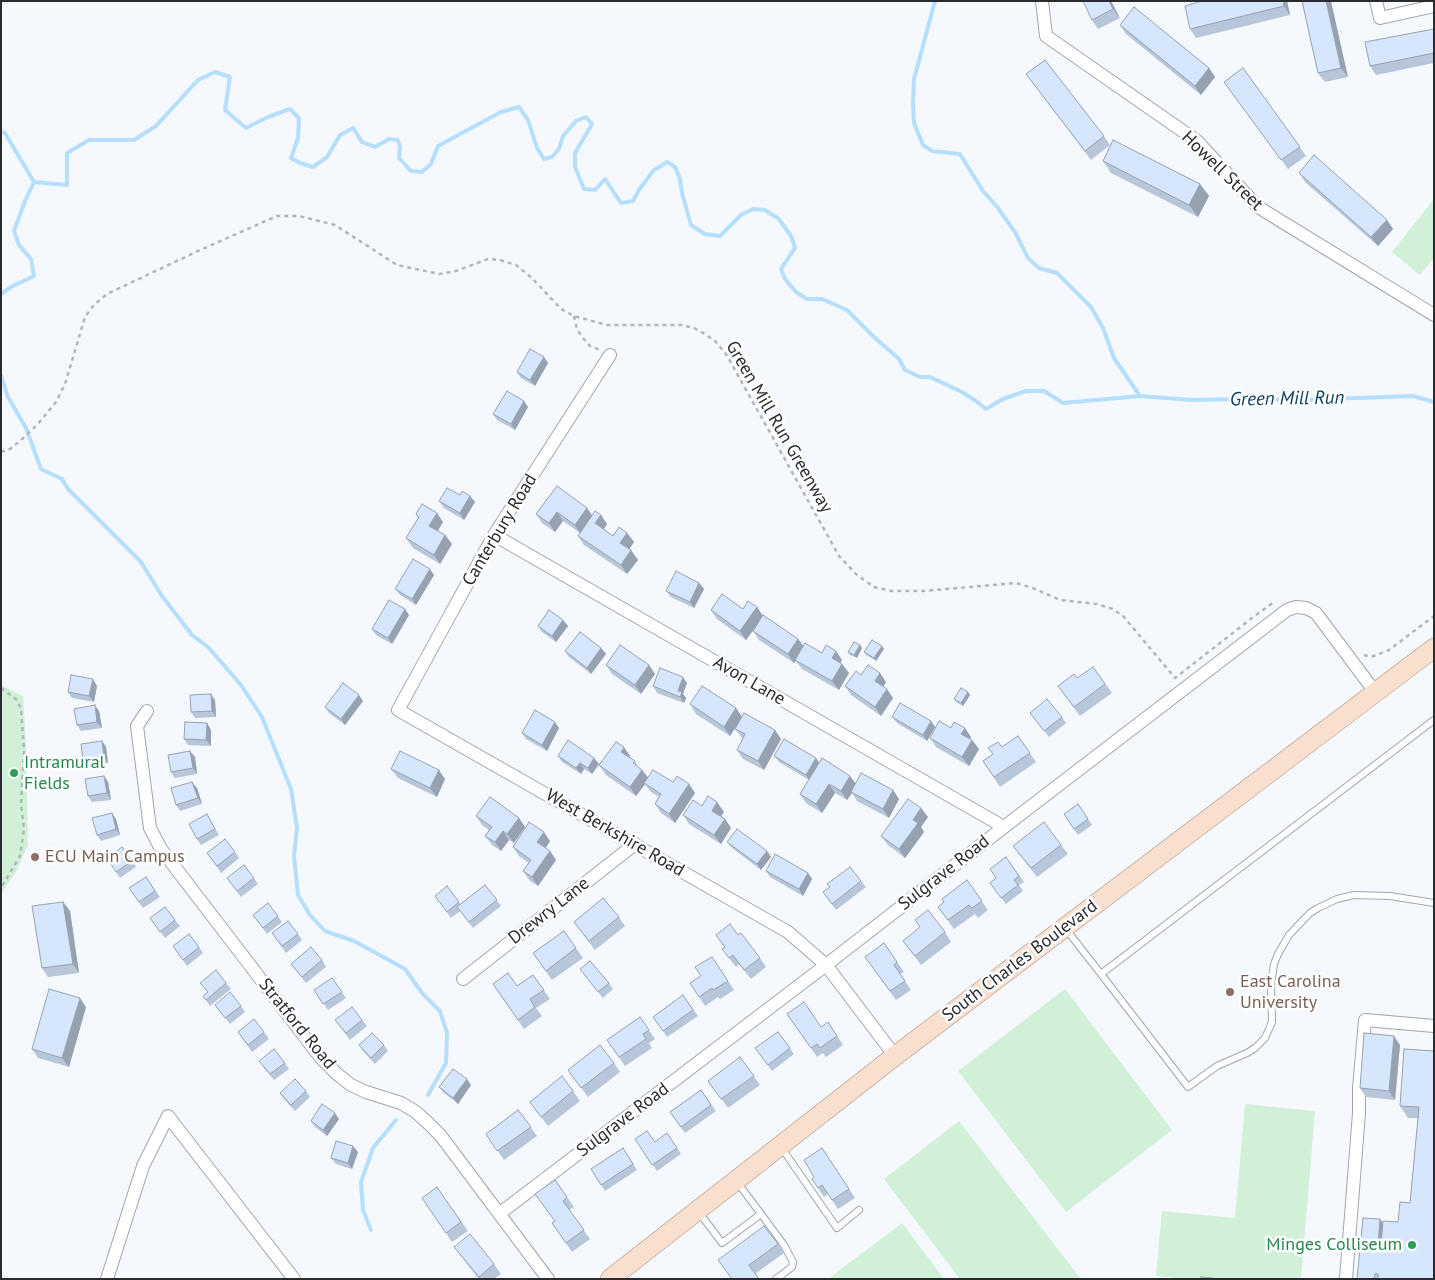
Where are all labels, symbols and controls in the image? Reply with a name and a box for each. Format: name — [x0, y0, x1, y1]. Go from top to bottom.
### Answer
street label: Howell Street — [1177, 127, 1267, 215]
street label: Green Mill Run Greenway — [721, 337, 837, 517]
water label: Green Mill Run — [1230, 387, 1344, 411]
street label: Canterbury Road — [458, 470, 542, 590]
street label: Avon Lane — [709, 652, 789, 710]
place label: Intramural Fields — [24, 752, 105, 794]
marker: Intramural Fields — [8, 767, 20, 779]
street label: West Berkshire Road — [542, 784, 688, 882]
street label: Sulgrave Road — [894, 831, 994, 915]
place label: ECU Main Campus — [45, 846, 185, 868]
marker: ECU Main Campus — [29, 851, 41, 863]
street label: Drewry Lane — [504, 873, 594, 949]
street label: South Charles Boulevard — [938, 896, 1102, 1026]
place label: East Carolina University — [1240, 971, 1341, 1014]
street label: Stratford Road — [254, 974, 340, 1074]
marker: East Carolina University — [1224, 986, 1236, 998]
street label: Sulgrave Road — [573, 1078, 673, 1162]
place label: Minges Colliseum — [1266, 1234, 1402, 1256]
marker: Minges Colliseum — [1406, 1239, 1418, 1251]

